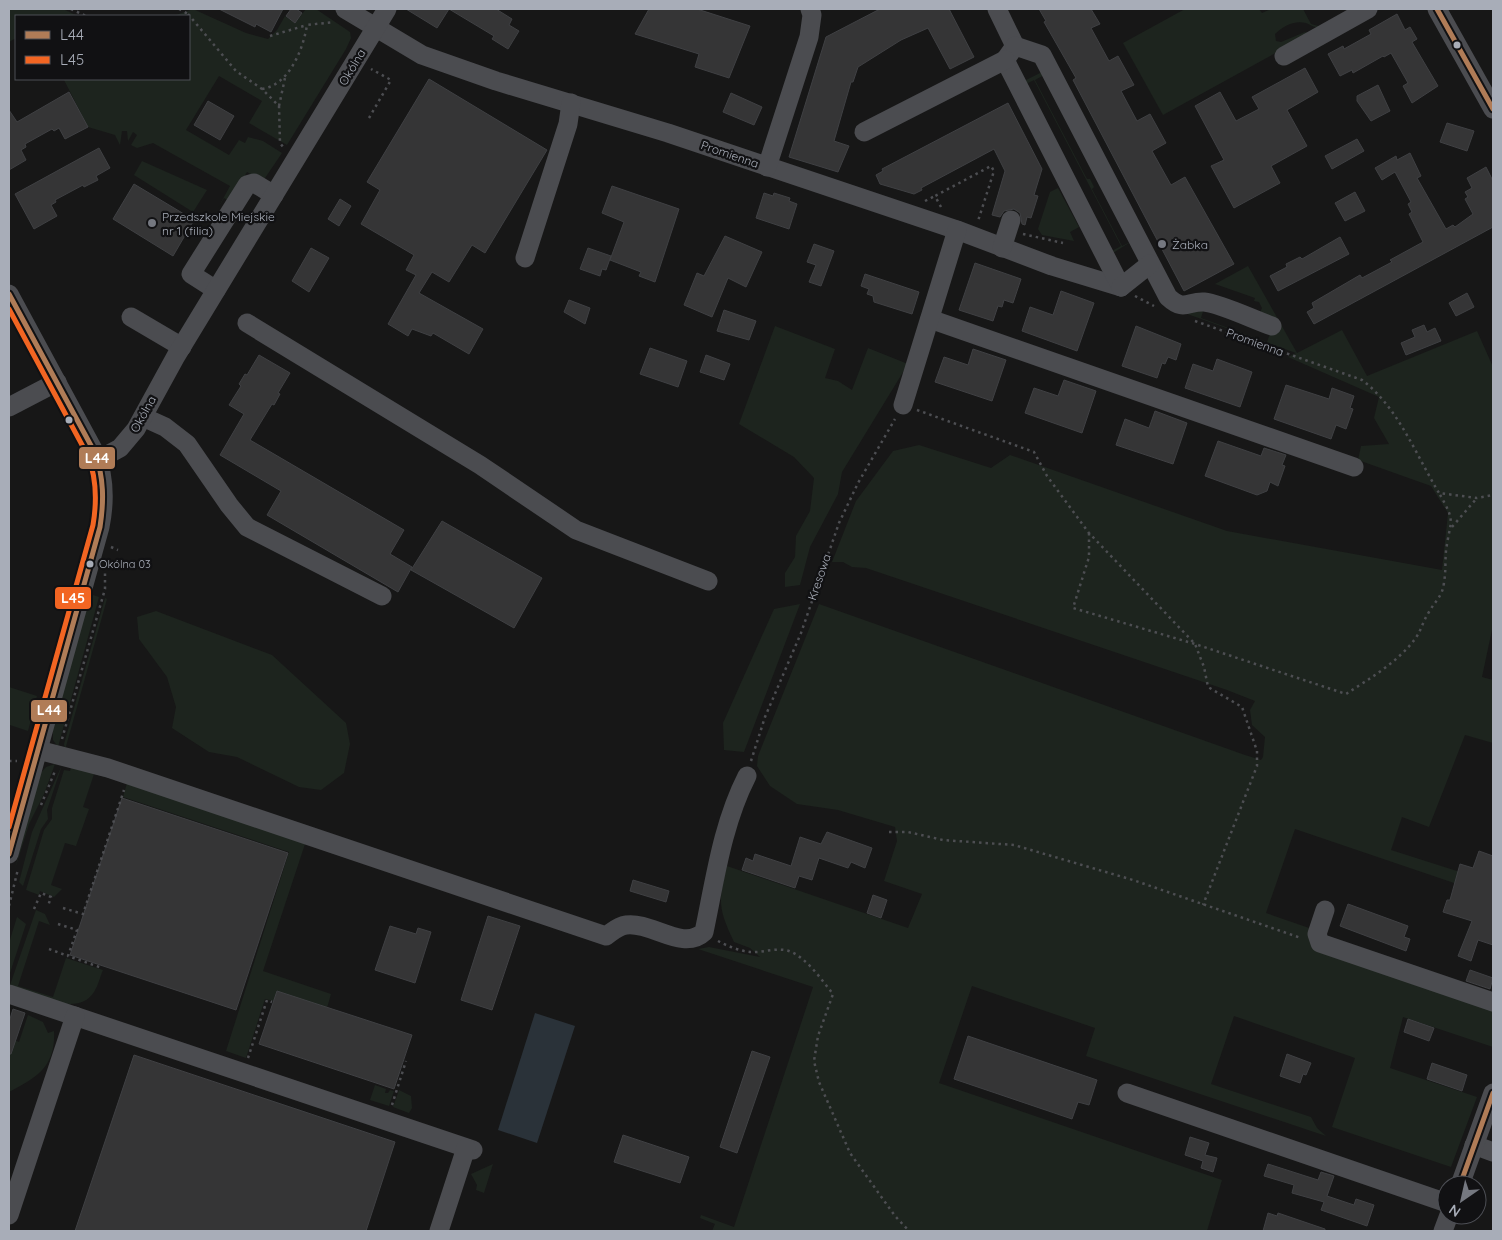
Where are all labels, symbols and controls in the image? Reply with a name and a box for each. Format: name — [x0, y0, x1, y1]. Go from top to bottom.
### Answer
legend — [15, 15, 190, 80]
text: L44 — [60, 25, 84, 44]
unlabelled marker — [1452, 40, 1462, 50]
street label: Okólna — [335, 46, 369, 88]
text: L45 — [60, 50, 84, 69]
street label: Promienna — [699, 137, 761, 171]
place label: Przedszkole Miejskie nr 1 (filia) — [162, 209, 275, 238]
marker: Przedszkole Miejskie nr 1 (filia) — [146, 217, 158, 229]
place label: Żabka — [1172, 237, 1208, 252]
marker: Żabka — [1156, 238, 1168, 250]
street label: Promienna — [1224, 325, 1286, 359]
street label: Okólna — [127, 393, 159, 435]
unlabelled marker — [64, 415, 74, 425]
line badge: L44 — [78, 446, 116, 470]
text: L44 — [85, 449, 109, 467]
street label: Kresowa — [804, 552, 834, 602]
place label: Okólna 03 — [99, 557, 151, 571]
marker: Okólna 03 — [85, 559, 95, 569]
line badge: L45 — [54, 586, 92, 610]
text: L45 — [61, 589, 85, 607]
line badge: L44 — [30, 699, 68, 723]
text: L44 — [37, 701, 61, 719]
north arrow — [1437, 1175, 1487, 1225]
text: N — [1445, 1200, 1464, 1221]

